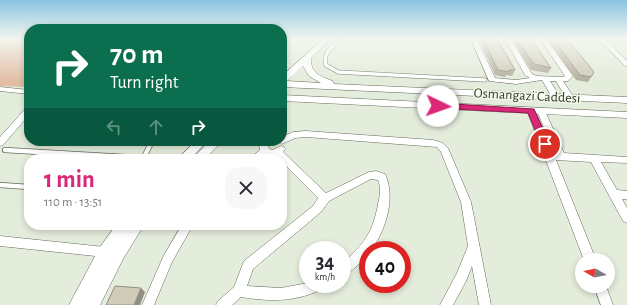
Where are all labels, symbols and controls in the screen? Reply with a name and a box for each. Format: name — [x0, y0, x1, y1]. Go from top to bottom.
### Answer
icon: right — [44, 40, 96, 92]
text: 70 m — [110, 41, 164, 69]
text: Turn right — [110, 74, 179, 92]
position arrow — [417, 85, 459, 127]
street label: Osmangazi Caddesi — [473, 86, 581, 106]
icon: left — [103, 116, 125, 138]
icon: ahead — [145, 116, 167, 138]
icon: right — [187, 116, 209, 138]
pin — [528, 127, 562, 161]
icon: arrive — [534, 133, 556, 155]
button: close — [225, 167, 267, 209]
text: 1 min — [44, 168, 95, 192]
text: 110 m · 13:51 — [44, 196, 102, 209]
speed limit sign: 40 — [359, 241, 411, 293]
text: 34 — [316, 252, 334, 272]
north arrow — [575, 253, 615, 293]
map controls — [575, 253, 615, 293]
text: km/h — [315, 272, 335, 282]

